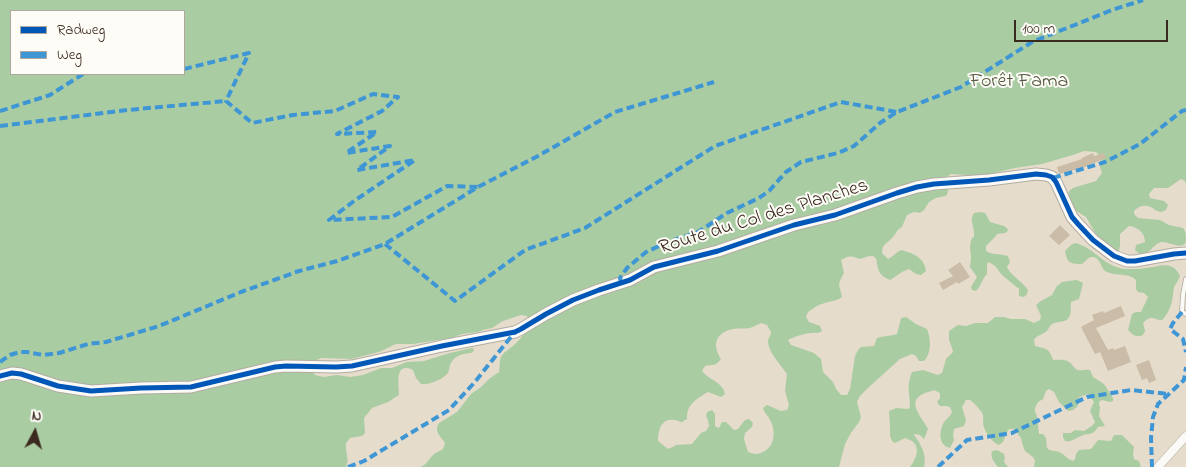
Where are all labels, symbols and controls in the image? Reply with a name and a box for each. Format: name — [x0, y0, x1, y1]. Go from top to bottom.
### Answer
legend — [10, 10, 185, 75]
scale bar — [1016, 10, 1170, 42]
text: 100 m — [1022, 18, 1055, 40]
text: Radweg — [57, 19, 105, 41]
text: Weg — [57, 44, 82, 66]
park label: Forêt Fama — [970, 71, 1068, 95]
street label: Route du Col des Planches — [656, 175, 872, 261]
text: N — [31, 406, 42, 428]
north arrow — [10, 407, 60, 457]

